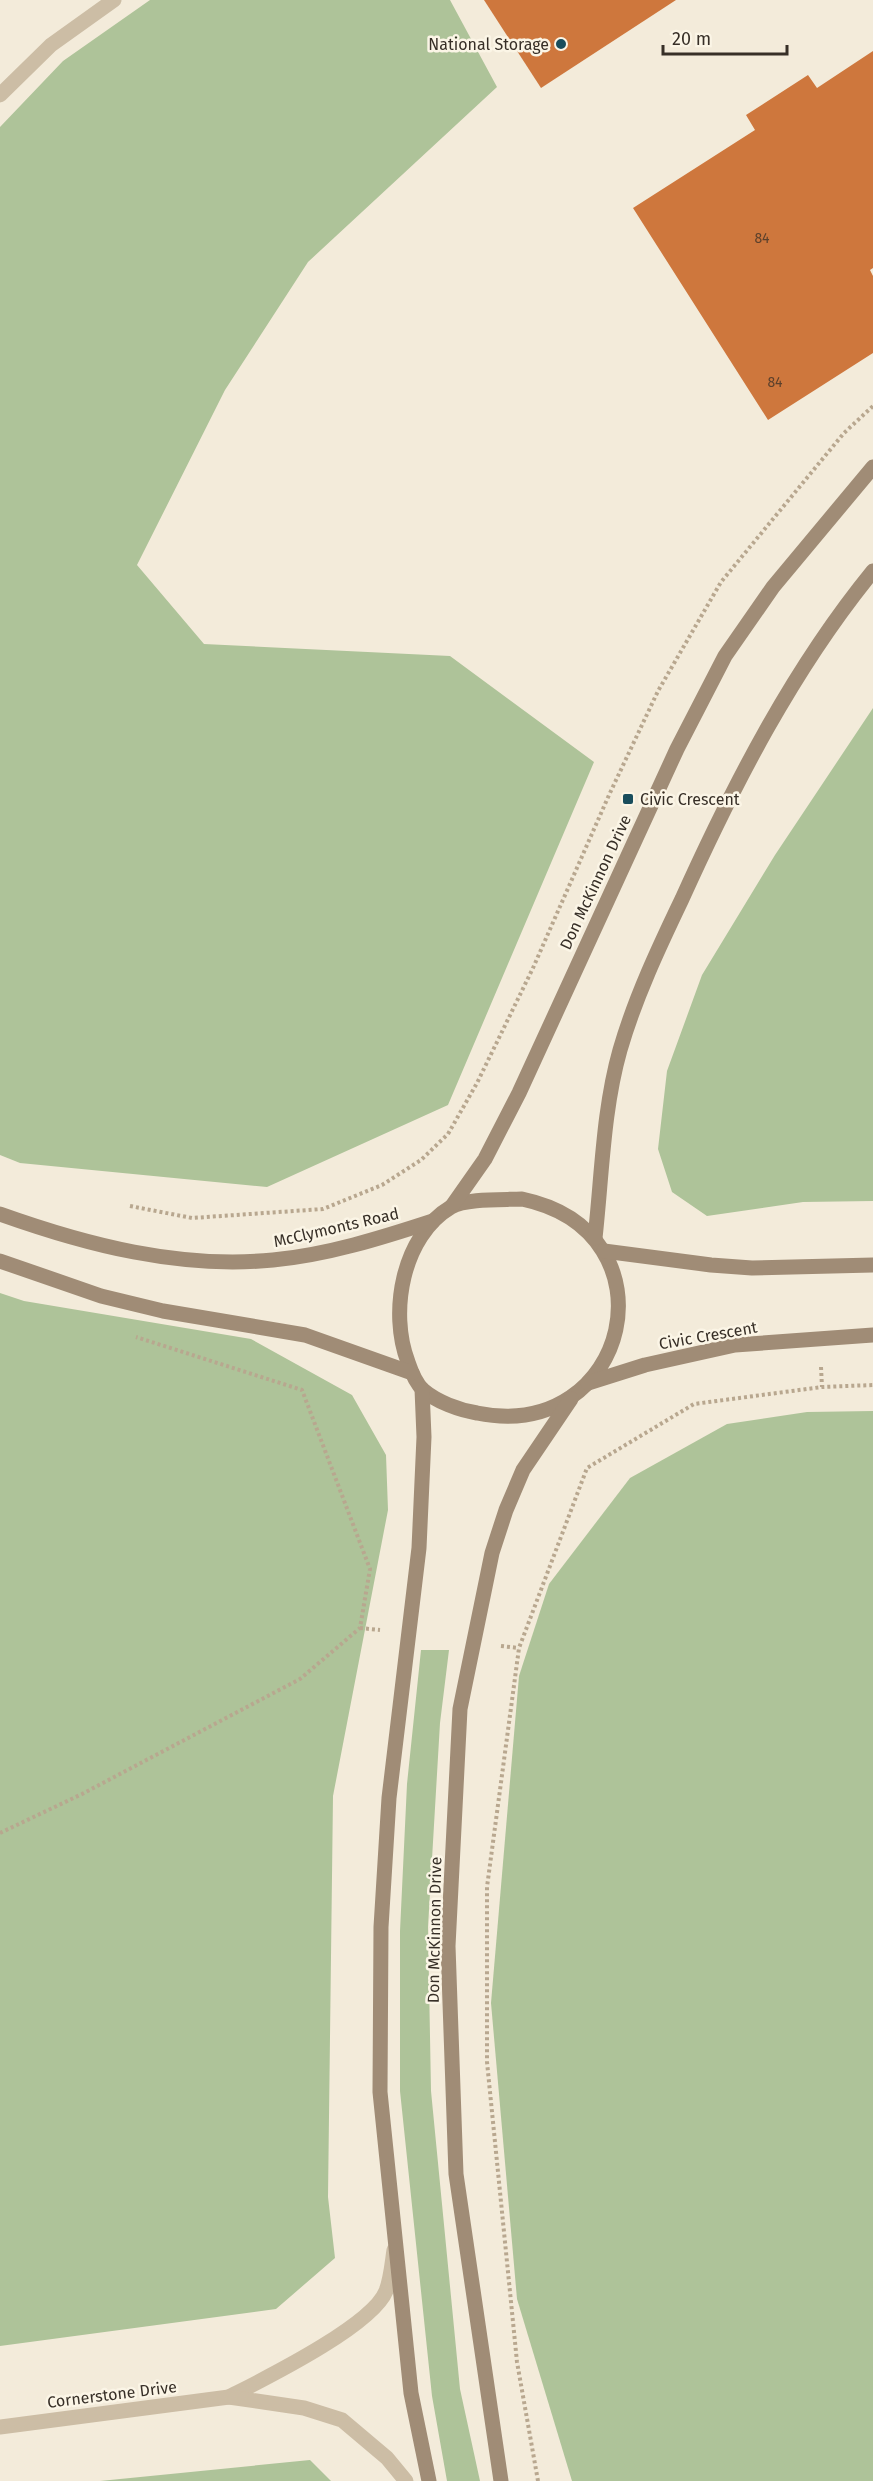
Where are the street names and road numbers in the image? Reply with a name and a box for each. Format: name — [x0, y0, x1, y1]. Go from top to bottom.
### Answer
street label: Don McKinnon Drive — [556, 812, 635, 953]
street label: McClymonts Road — [272, 1204, 401, 1251]
street label: Civic Crescent — [657, 1317, 759, 1353]
street label: Don McKinnon Drive — [424, 1857, 445, 2003]
street label: Cornerstone Drive — [46, 2377, 178, 2412]

